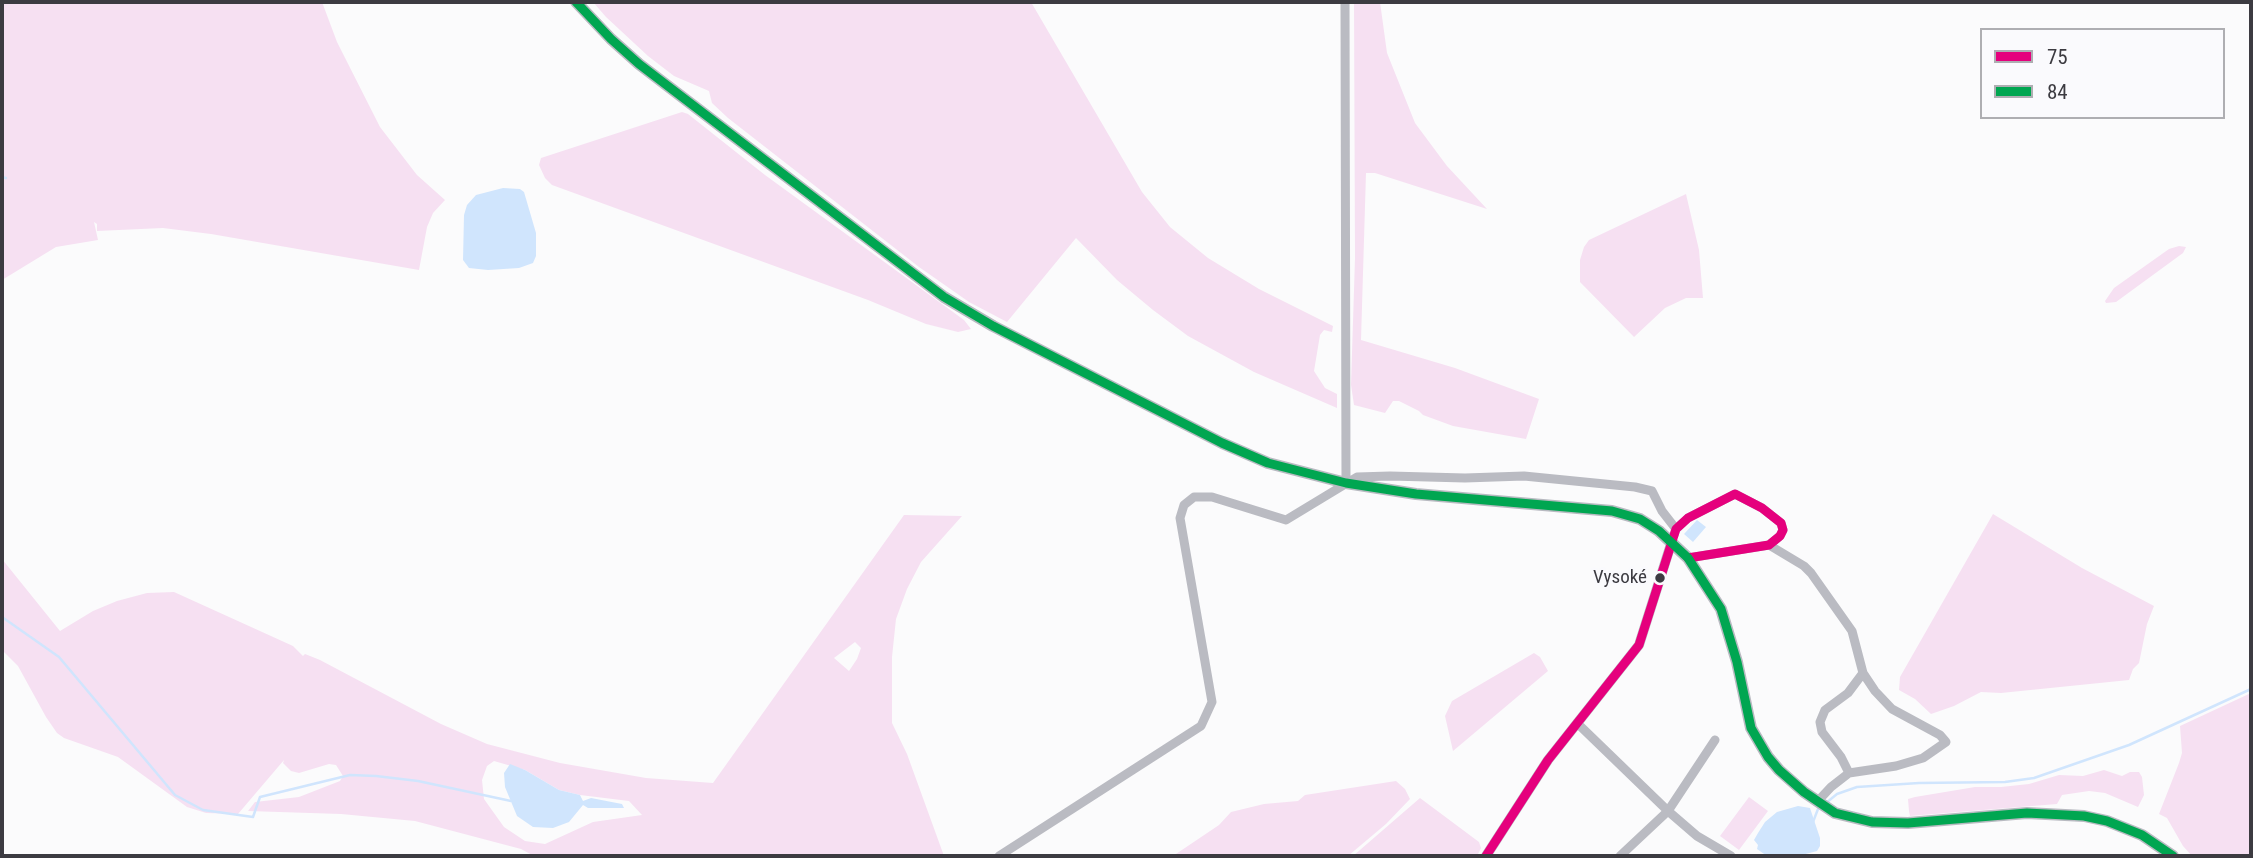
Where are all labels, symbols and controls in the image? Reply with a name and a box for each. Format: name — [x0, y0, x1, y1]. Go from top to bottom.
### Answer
legend — [1980, 28, 2225, 119]
text: 75 — [2047, 45, 2068, 69]
text: 84 — [2047, 80, 2068, 104]
place label: Vysoké — [1593, 567, 1647, 589]
marker: Vysoké — [1653, 571, 1667, 585]

